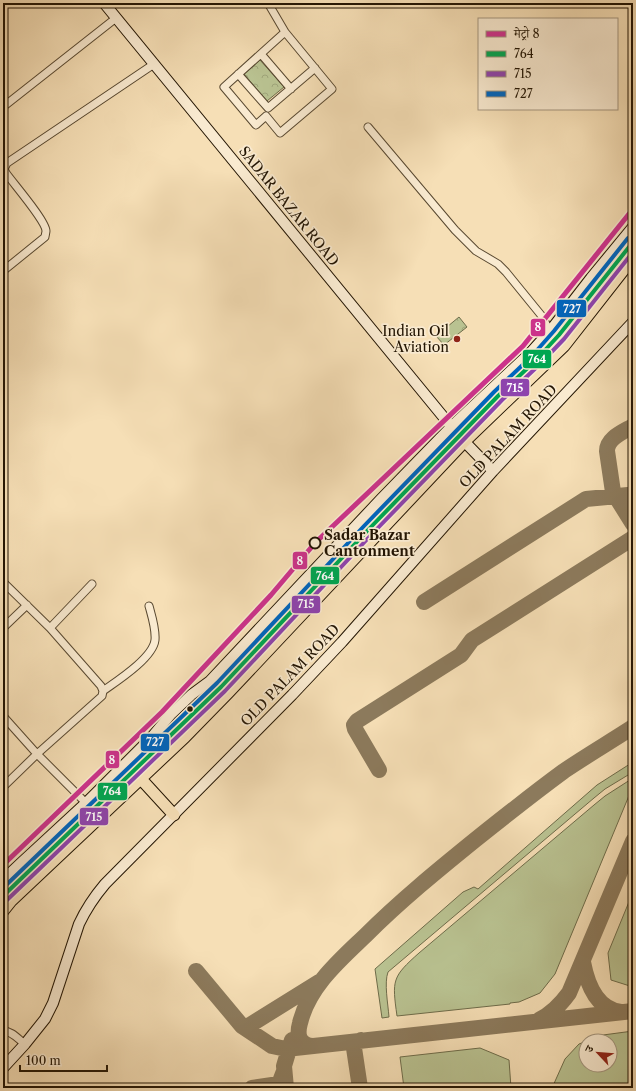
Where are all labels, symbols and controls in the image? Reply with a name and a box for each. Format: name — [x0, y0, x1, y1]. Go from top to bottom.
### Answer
legend — [478, 18, 618, 110]
text: मेट्रो 8 — [513, 26, 540, 41]
text: 764 — [514, 46, 534, 61]
text: 715 — [514, 66, 531, 81]
text: 727 — [514, 86, 533, 101]
street label: SADAR BAZAR ROAD — [235, 142, 343, 270]
line badge: 727 — [556, 299, 587, 318]
text: 727 — [563, 302, 581, 316]
line badge: 8 — [530, 318, 546, 337]
text: 8 — [535, 320, 542, 334]
place label: Indian Oil Aviation — [382, 322, 449, 356]
marker: Indian Oil Aviation — [452, 334, 462, 344]
line badge: 764 — [522, 349, 552, 369]
text: 764 — [528, 352, 547, 366]
line badge: 715 — [500, 378, 530, 397]
street label: OLD PALAM ROAD — [455, 380, 561, 492]
text: 715 — [507, 381, 523, 395]
place label: Sadar Bazar Cantonment — [324, 526, 415, 560]
marker: Sadar Bazar Cantonment — [308, 536, 322, 550]
line badge: 8 — [292, 551, 308, 570]
text: 8 — [297, 554, 304, 568]
line badge: 764 — [310, 566, 340, 585]
text: 764 — [316, 569, 335, 583]
line badge: 715 — [291, 595, 321, 614]
text: 715 — [298, 597, 314, 611]
street label: OLD PALAM ROAD — [237, 620, 343, 730]
unlabelled marker — [185, 704, 195, 714]
line badge: 727 — [140, 733, 170, 752]
text: 727 — [146, 735, 164, 749]
line badge: 8 — [105, 750, 120, 769]
text: 8 — [109, 753, 116, 767]
line badge: 764 — [97, 782, 128, 801]
text: 764 — [103, 784, 122, 798]
line badge: 715 — [79, 807, 109, 826]
text: 715 — [86, 810, 102, 824]
north arrow — [578, 1033, 618, 1073]
text: उ — [581, 1042, 597, 1055]
scale bar — [20, 1047, 107, 1073]
text: 100 m — [26, 1053, 61, 1068]

